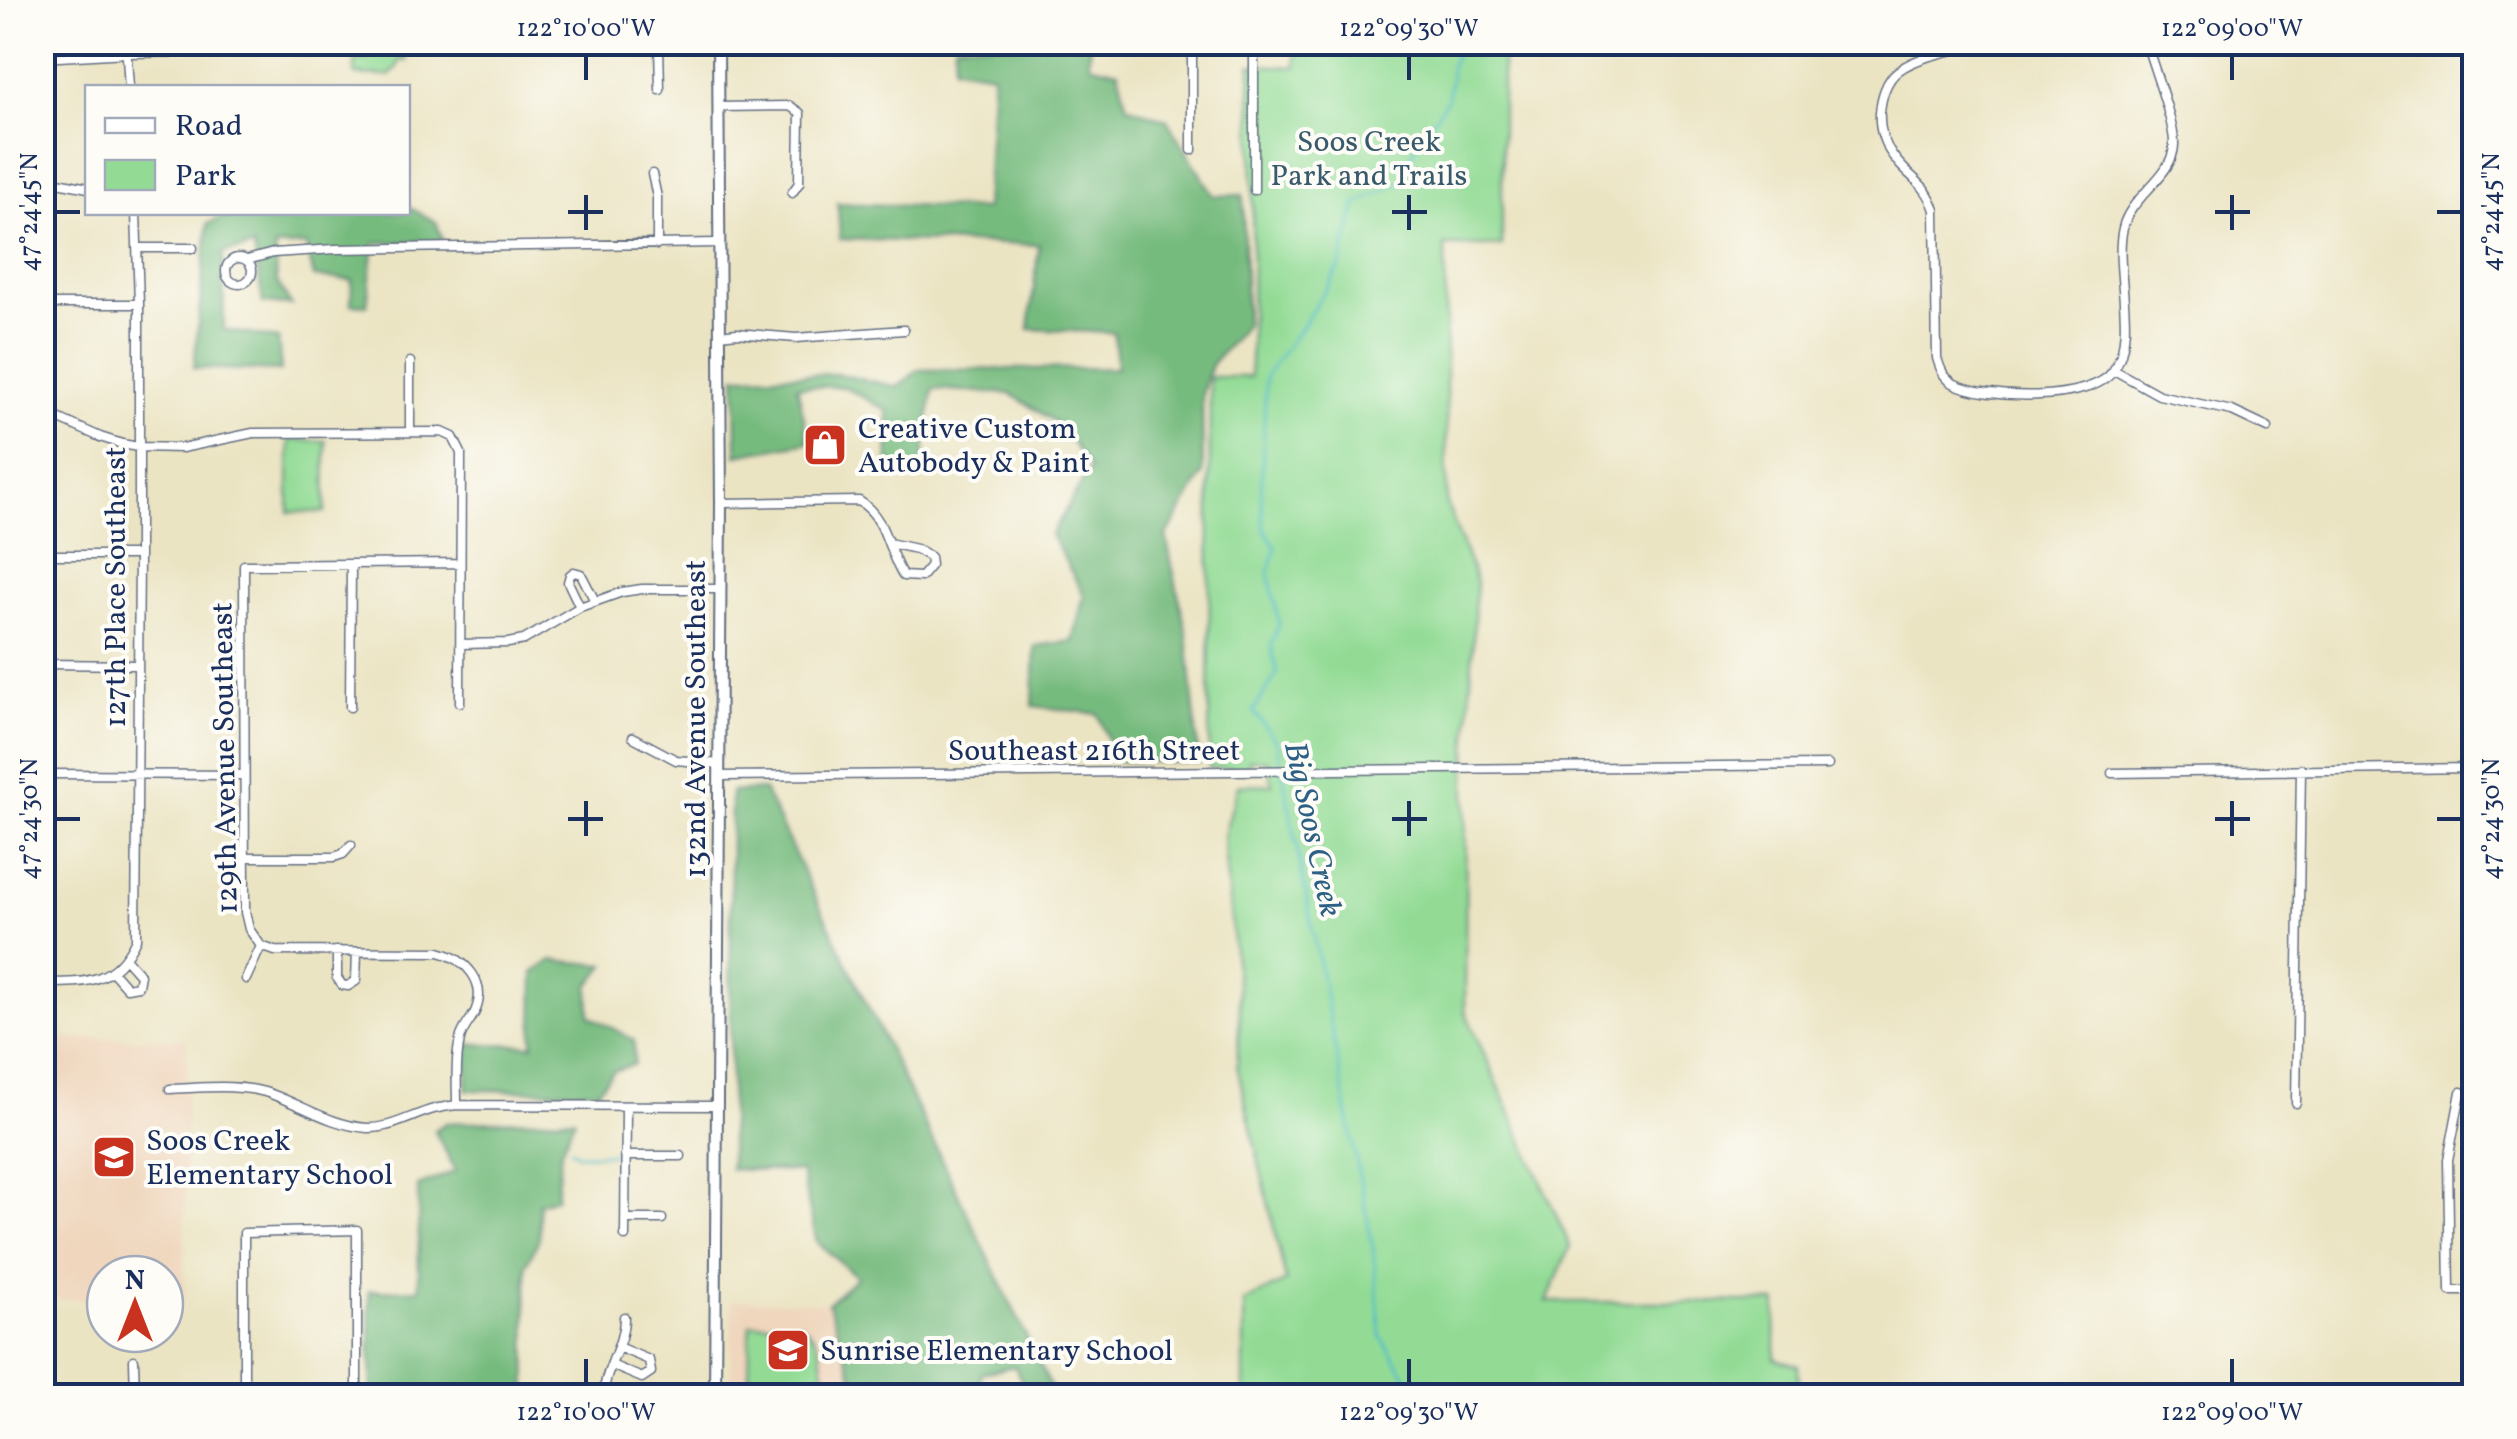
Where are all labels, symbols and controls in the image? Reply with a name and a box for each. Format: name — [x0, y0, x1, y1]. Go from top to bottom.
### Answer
text: 122°10'00"W — [516, 12, 656, 47]
text: 122°09'30"W — [1339, 12, 1479, 47]
text: 122°09'00"W — [2161, 12, 2303, 47]
legend — [85, 85, 410, 215]
text: Road — [175, 106, 243, 148]
park label: Soos Creek Park and Trails — [1271, 122, 1467, 198]
text: 47°24'45"N — [13, 152, 48, 272]
text: 47°24'45"N — [2475, 152, 2510, 272]
text: Park — [175, 156, 236, 198]
place label: Creative Custom Autobody & Paint — [858, 409, 1090, 485]
shop icon: Creative Custom Autobody & Paint — [802, 422, 848, 468]
street label: 127th Place Southeast — [96, 446, 138, 728]
street label: 132nd Avenue Southeast — [676, 560, 718, 878]
street label: 129th Avenue Southeast — [202, 602, 250, 914]
street label: Southeast 216th Street — [948, 731, 1240, 773]
water label: Big Soos Creek — [1271, 738, 1351, 921]
text: 47°24'30"N — [13, 758, 48, 880]
text: 47°24'30"N — [2475, 758, 2510, 880]
place label: Soos Creek Elementary School — [146, 1121, 393, 1197]
school or university icon: Soos Creek Elementary School — [91, 1134, 137, 1180]
north arrow — [85, 1254, 185, 1354]
text: N — [125, 1262, 145, 1301]
school or university icon: Sunrise Elementary School — [765, 1327, 811, 1373]
place label: Sunrise Elementary School — [820, 1331, 1173, 1373]
text: 122°10'00"W — [516, 1396, 656, 1431]
text: 122°09'30"W — [1339, 1396, 1479, 1431]
text: 122°09'00"W — [2161, 1396, 2303, 1431]

